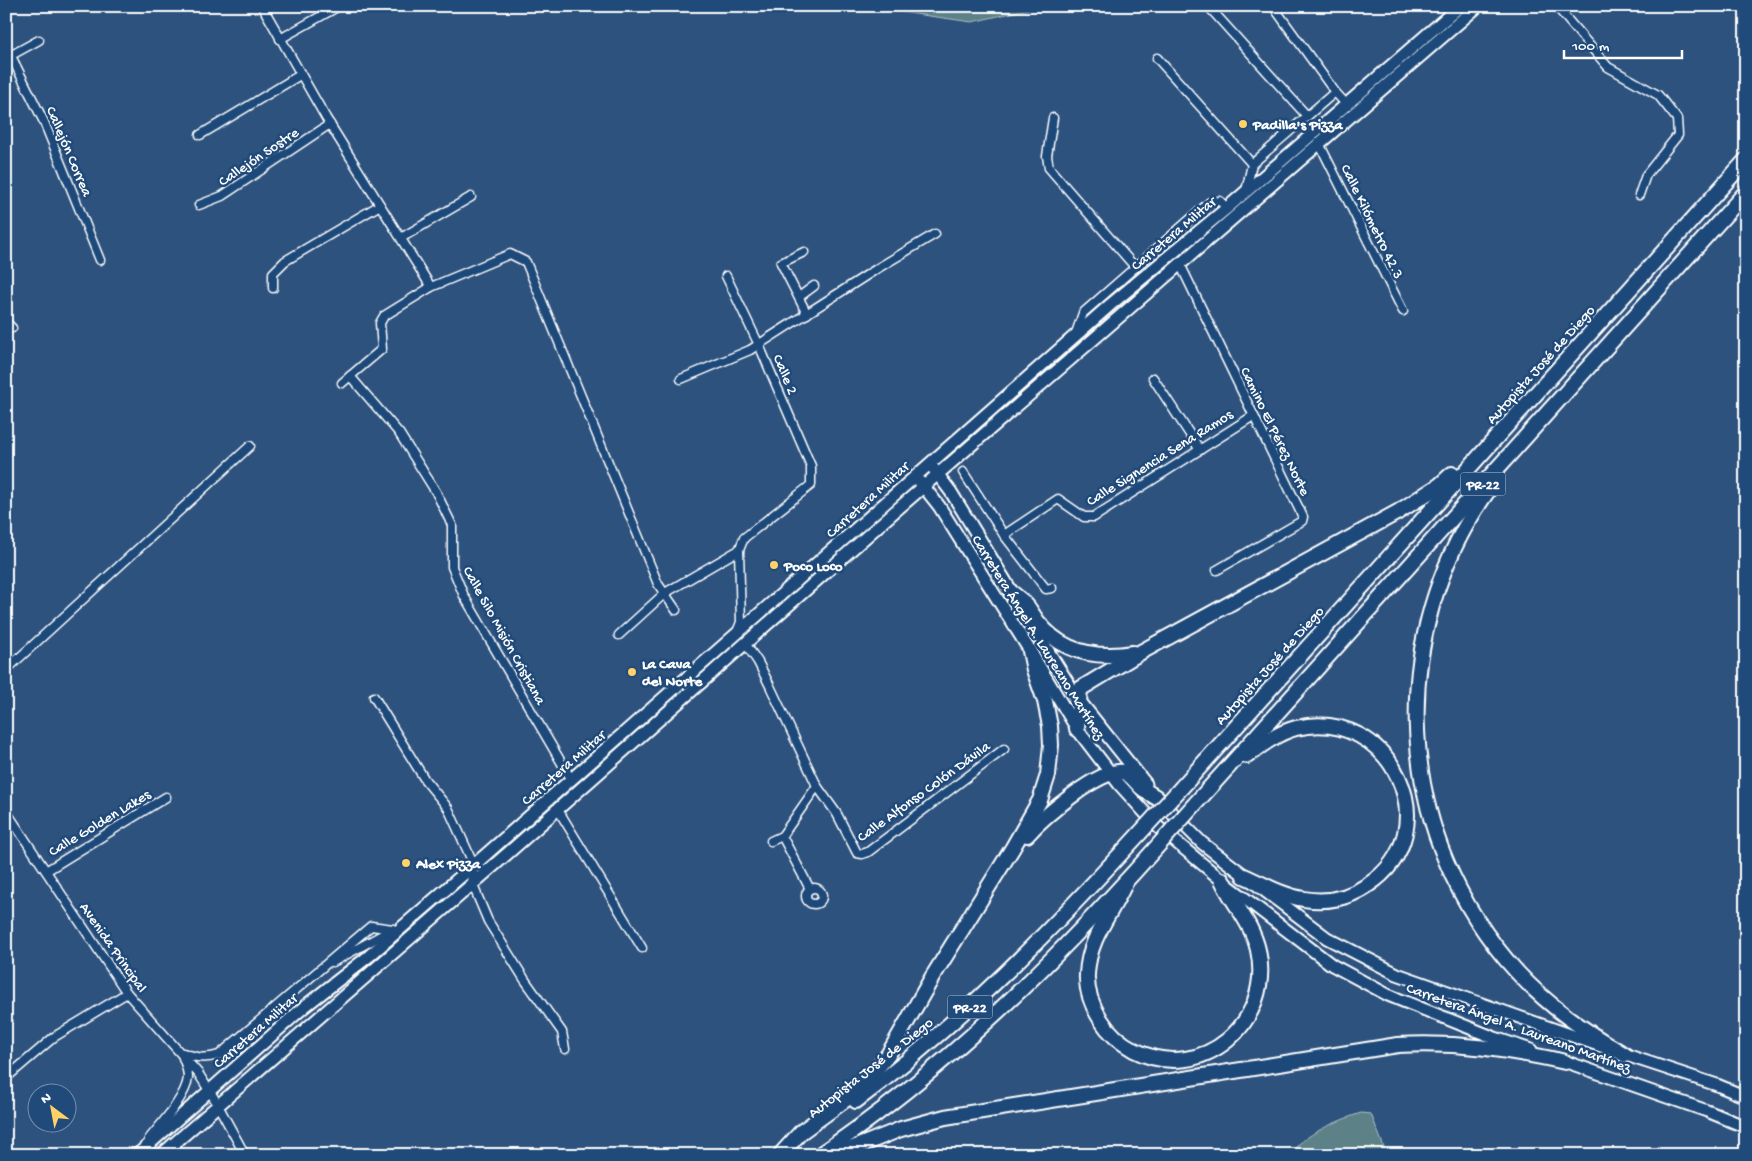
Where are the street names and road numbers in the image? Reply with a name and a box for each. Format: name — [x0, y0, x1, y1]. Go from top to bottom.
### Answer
street label: Callejón Correa — [41, 104, 96, 200]
street label: Callejón Sostre — [216, 124, 303, 191]
street label: Calle Kilómetro 42.3 — [1336, 162, 1407, 282]
street label: Carretera Militar — [1128, 193, 1222, 275]
street label: Autopista José de Diego — [1483, 302, 1600, 428]
street label: Calle 2 — [768, 352, 801, 397]
street label: Camino El Pérez Norte — [1235, 365, 1313, 499]
street label: Calle Signencia Sena Ramos — [1084, 406, 1237, 511]
street label: Carretera Militar — [823, 457, 915, 543]
road number: PR-22 — [1460, 472, 1506, 496]
street label: Carretera Ángel A. Laureano Martínez — [967, 532, 1108, 744]
street label: Calle Silo Misión Cristiana — [458, 564, 549, 709]
street label: Autopista José de Diego — [1212, 603, 1329, 729]
street label: Carretera Militar — [518, 726, 611, 810]
street label: Calle Alfonso Colón Dávila — [854, 738, 995, 847]
street label: Calle Golden Lakes — [46, 786, 155, 861]
street label: Avenida Principal — [75, 900, 150, 997]
street label: Carretera Ángel A. Laureano Martínez — [1404, 980, 1633, 1078]
street label: Carretera Militar — [210, 989, 303, 1073]
road number: PR-22 — [948, 996, 992, 1019]
street label: Autopista José de Diego — [805, 1014, 937, 1123]

